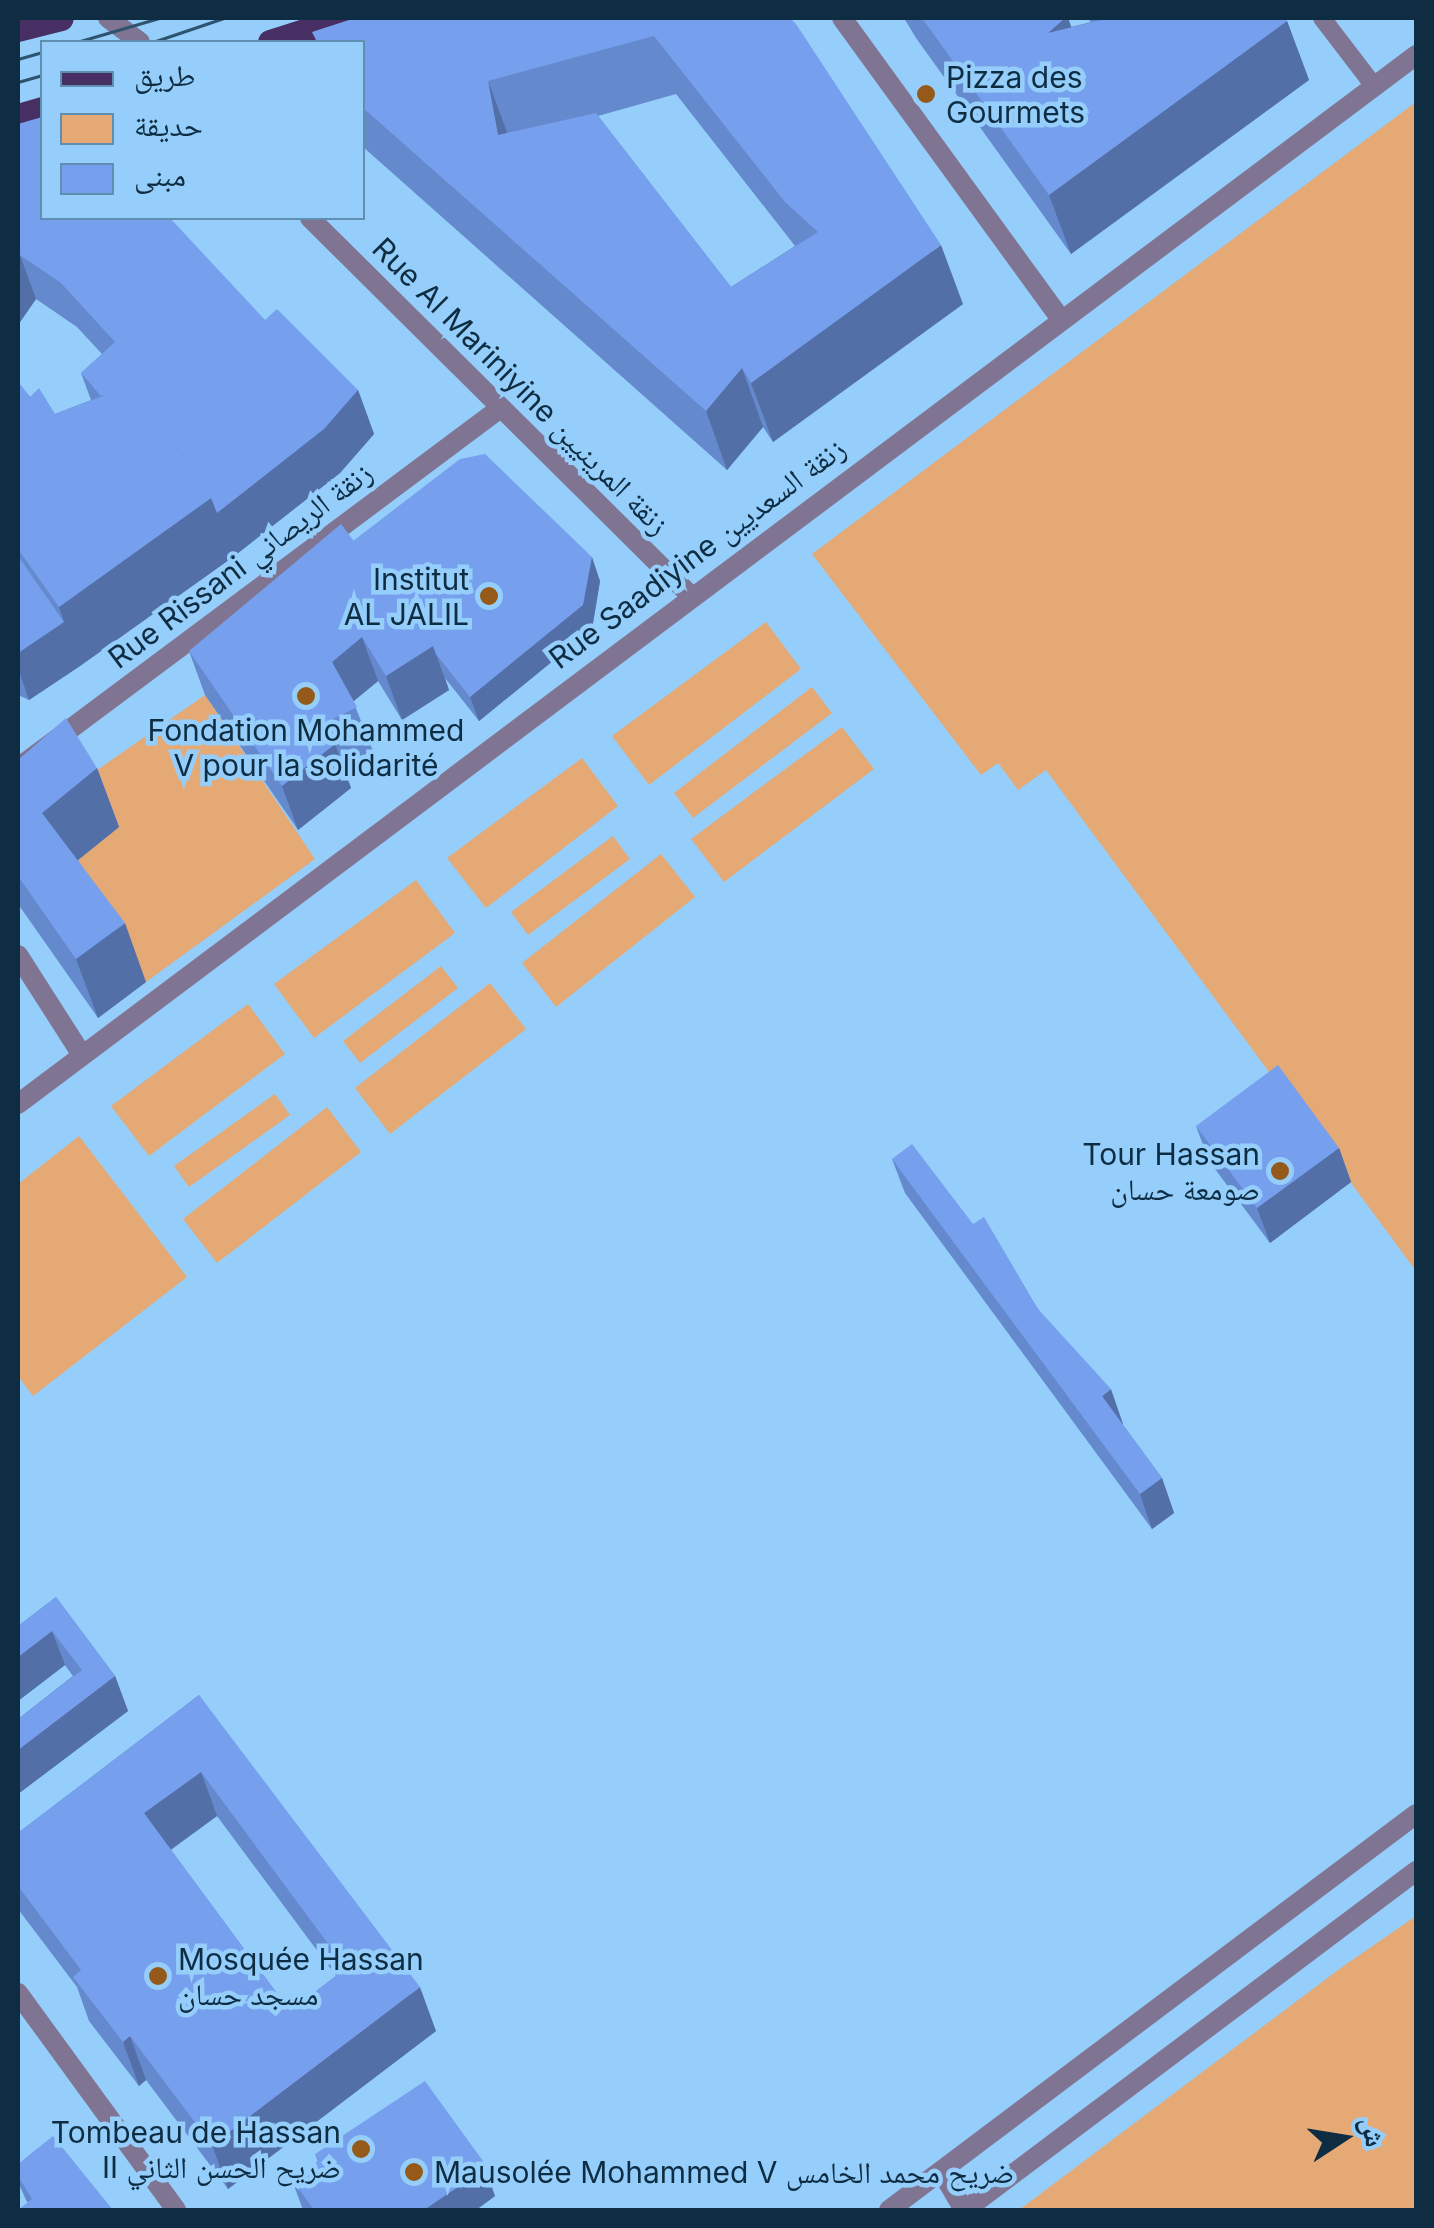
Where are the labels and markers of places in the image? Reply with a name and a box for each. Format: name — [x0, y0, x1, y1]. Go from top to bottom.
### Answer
place label: Pizza des Gourmets — [946, 59, 1085, 130]
marker: Pizza des Gourmets — [915, 83, 937, 105]
place label: Institut AL JALIL — [344, 561, 469, 632]
marker: Institut AL JALIL — [478, 585, 500, 607]
marker: Fondation Mohammed V pour la solidarité — [295, 685, 317, 707]
place label: Fondation Mohammed V pour la solidarité — [148, 712, 464, 782]
place label: Tour Hassan صومعة حسان — [1082, 1136, 1260, 1206]
marker: Tour Hassan صومعة حسان — [1269, 1160, 1291, 1182]
place label: Mosquée Hassan مسجد حسان — [178, 1941, 424, 2012]
marker: Mosquée Hassan مسجد حسان — [147, 1965, 169, 1987]
place label: Tombeau de Hassan II ضريح الحسن الثاني — [51, 2114, 341, 2184]
marker: Tombeau de Hassan II ضريح الحسن الثاني — [350, 2138, 372, 2160]
place label: Mausolée Mohammed V ضريح محمد الخامس — [434, 2154, 1014, 2190]
marker: Mausolée Mohammed V ضريح محمد الخامس — [403, 2161, 425, 2183]

